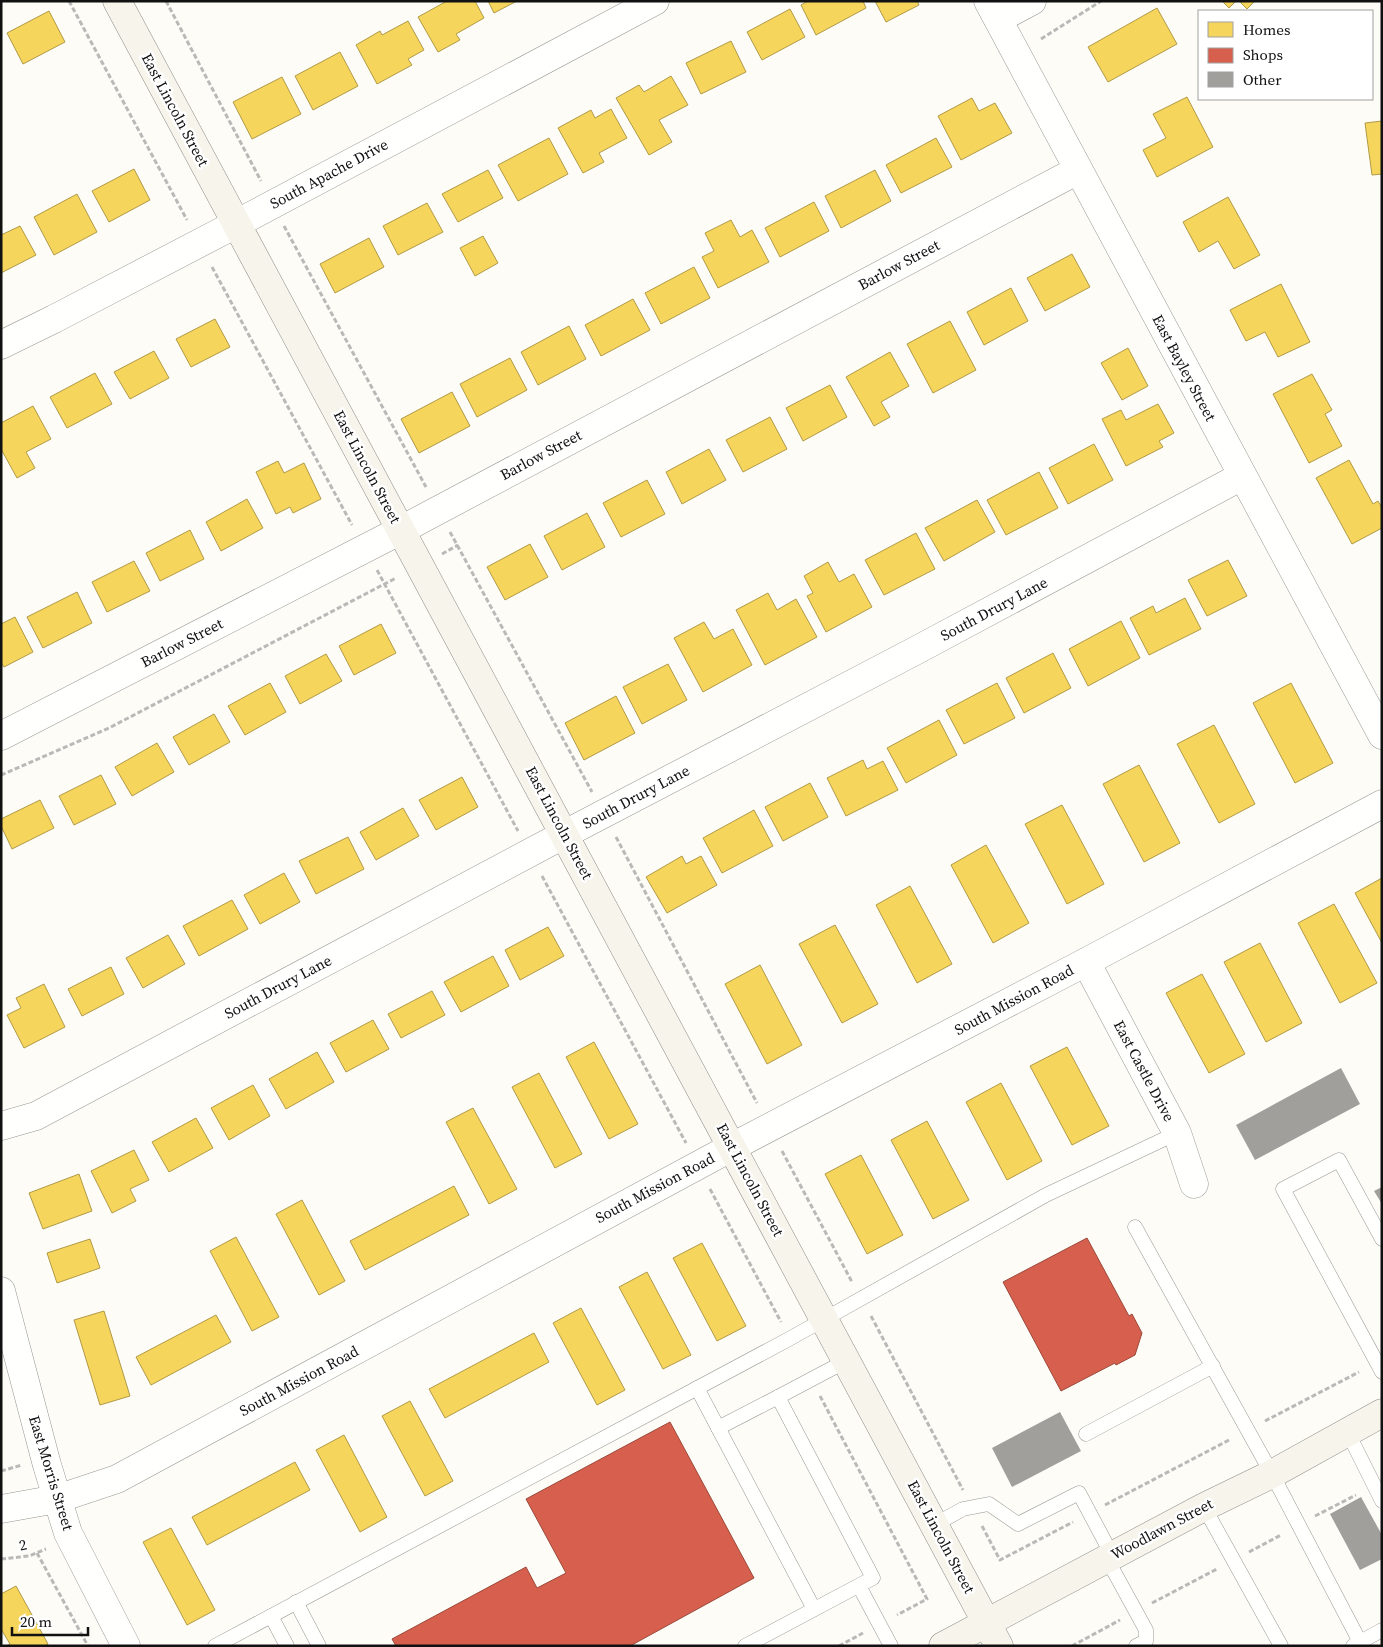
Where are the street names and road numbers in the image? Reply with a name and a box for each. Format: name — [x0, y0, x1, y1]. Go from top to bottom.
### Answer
street label: East Lincoln Street — [137, 50, 214, 170]
street label: South Apache Drive — [266, 133, 392, 214]
street label: Barlow Street — [854, 234, 943, 295]
street label: East Bayley Street — [1148, 311, 1221, 425]
street label: East Lincoln Street — [329, 407, 406, 527]
street label: Barlow Street — [496, 424, 585, 485]
street label: South Drury Lane — [937, 571, 1051, 646]
street label: Barlow Street — [137, 613, 227, 672]
street label: South Drury Lane — [579, 759, 693, 834]
street label: East Lincoln Street — [521, 763, 598, 883]
street label: South Drury Lane — [221, 949, 335, 1024]
street label: South Mission Road — [950, 959, 1077, 1040]
street label: East Castle Drive — [1109, 1016, 1180, 1125]
street label: East Lincoln Street — [712, 1120, 789, 1240]
street label: South Mission Road — [591, 1147, 718, 1228]
street label: South Mission Road — [235, 1340, 362, 1421]
street label: East Morris Street — [24, 1413, 79, 1533]
street label: East Lincoln Street — [903, 1477, 980, 1597]
street label: Woodlawn Street — [1107, 1493, 1217, 1564]
street label: 2 — [17, 1533, 29, 1556]

